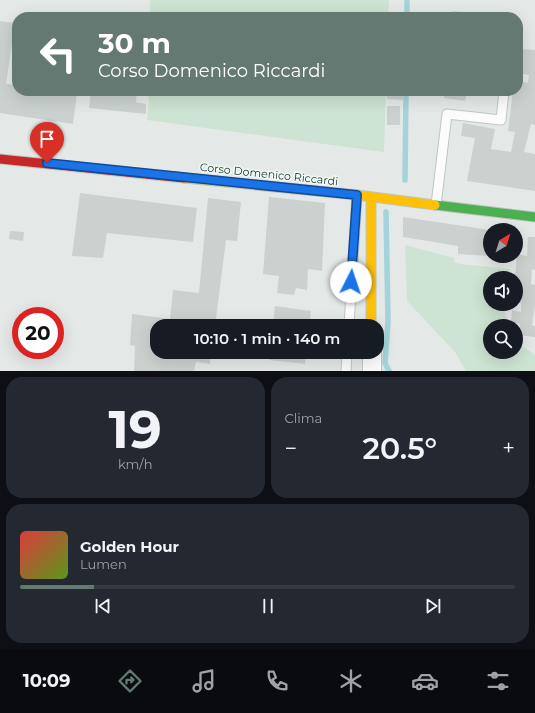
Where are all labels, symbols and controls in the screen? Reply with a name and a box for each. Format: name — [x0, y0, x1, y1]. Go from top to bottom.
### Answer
text: 30 m — [98, 26, 171, 60]
icon: left — [32, 28, 84, 80]
text: Corso Domenico Riccardi — [98, 60, 325, 82]
pin — [30, 122, 64, 163]
icon: arrive — [36, 128, 58, 150]
street label: Corso Domenico Riccardi — [199, 160, 339, 188]
north arrow — [483, 223, 523, 263]
map controls — [483, 223, 523, 359]
position arrow — [330, 261, 372, 303]
button: sound — [483, 271, 523, 311]
speed limit sign: 20 — [12, 307, 64, 359]
button: search — [483, 319, 523, 359]
text: 10:10 · 1 min · 140 m — [194, 329, 340, 348]
text: 19 — [108, 398, 162, 461]
text: Clima — [285, 410, 322, 426]
text: 20.5° — [363, 430, 437, 467]
text: − — [285, 435, 297, 462]
text: + — [502, 435, 515, 462]
text: km/h — [118, 456, 153, 472]
text: Golden Hour — [80, 537, 179, 556]
text: Lumen — [80, 556, 127, 572]
icon: previous — [92, 595, 114, 617]
icon: pause — [257, 595, 279, 617]
icon: next — [422, 595, 444, 617]
icon: directions — [116, 667, 144, 695]
icon: music — [190, 667, 218, 695]
icon: phone — [263, 667, 291, 695]
icon: climate — [337, 667, 365, 695]
icon: car — [411, 667, 439, 695]
icon: filters — [484, 667, 512, 695]
text: 10:09 — [23, 670, 70, 692]

